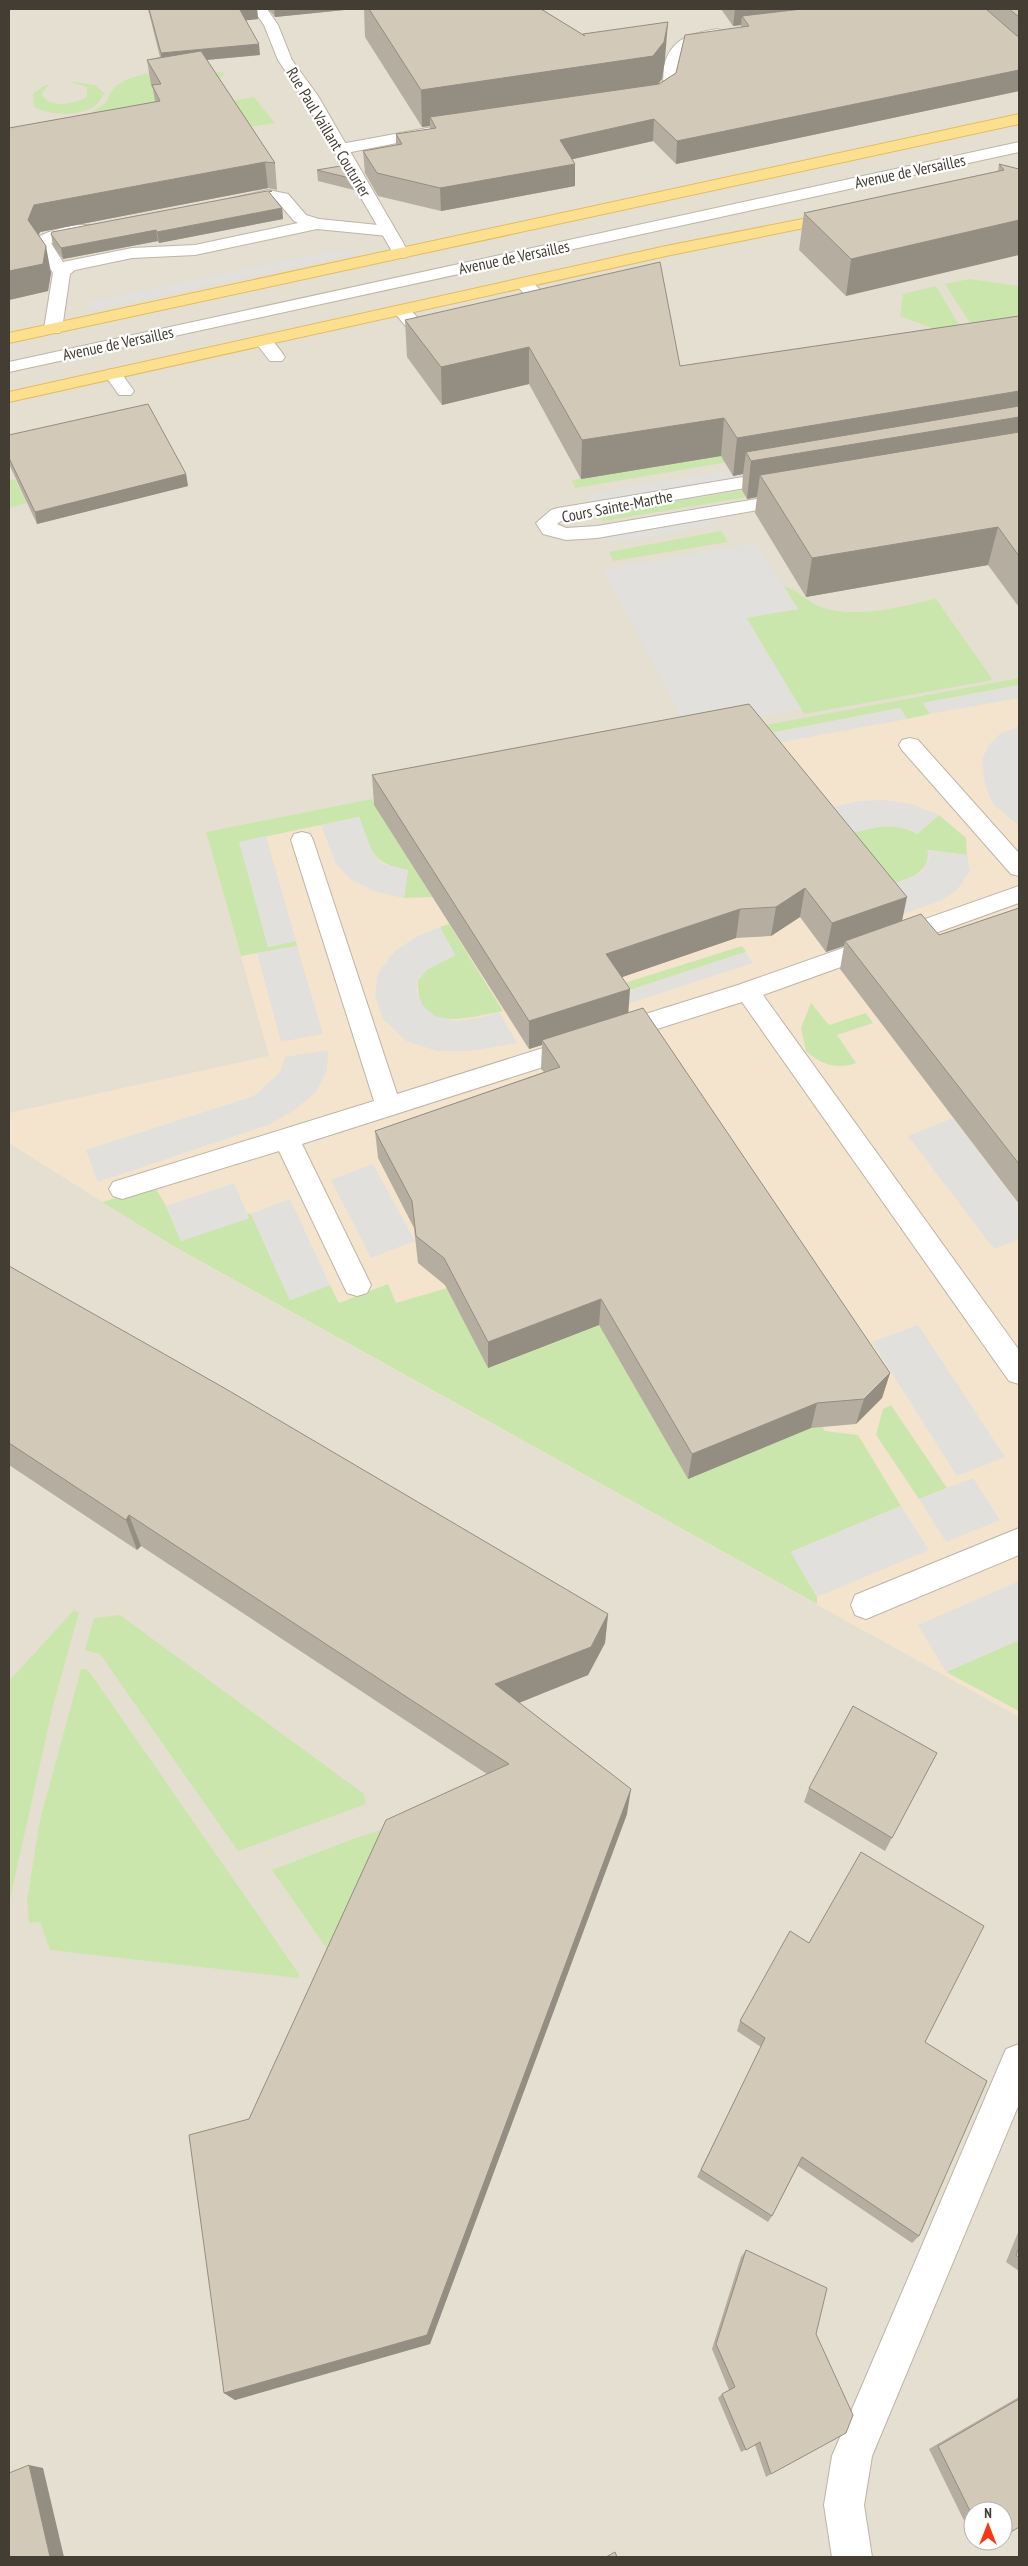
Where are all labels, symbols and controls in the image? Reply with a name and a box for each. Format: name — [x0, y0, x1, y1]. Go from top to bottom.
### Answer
street label: Rue Paul Vaillant Couturier — [282, 64, 376, 201]
street label: Avenue de Versailles — [853, 149, 967, 193]
street label: Avenue de Versailles — [457, 235, 571, 279]
street label: Avenue de Versailles — [61, 321, 175, 365]
street label: Cours Sainte-Marthe — [560, 485, 674, 527]
north arrow — [963, 2501, 1013, 2551]
text: N — [984, 2504, 992, 2522]

